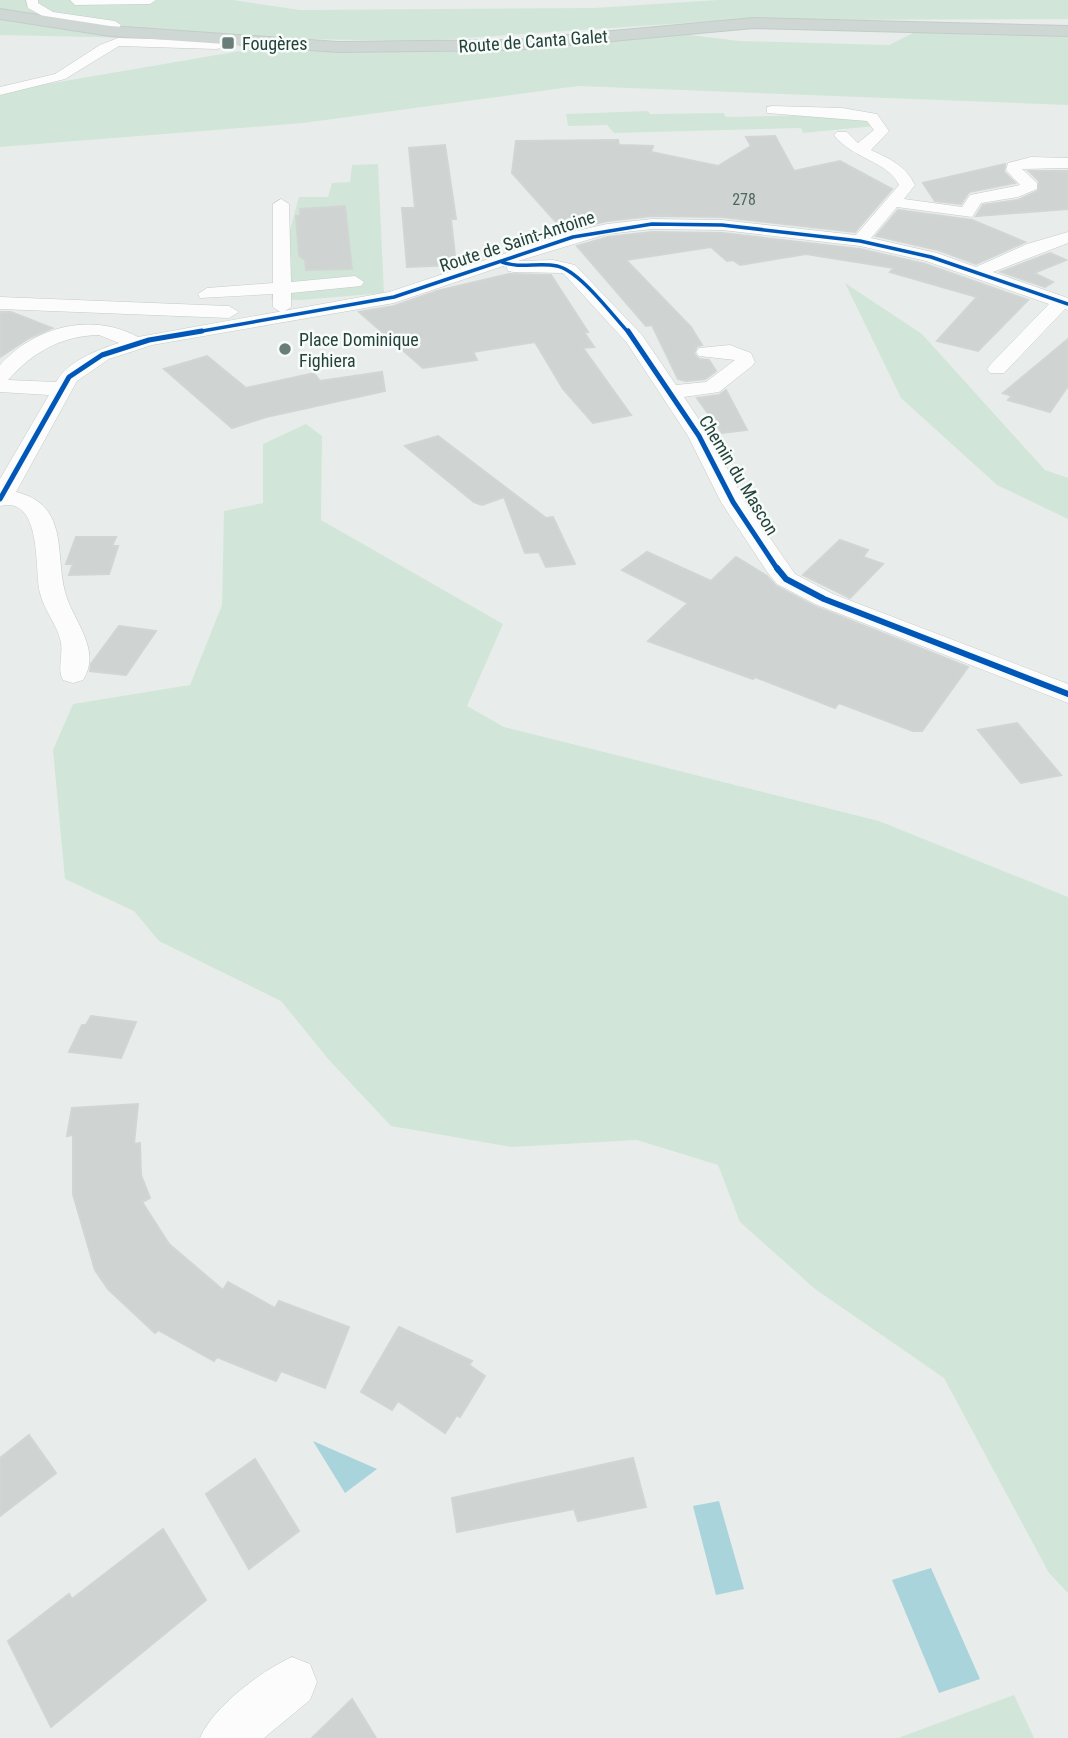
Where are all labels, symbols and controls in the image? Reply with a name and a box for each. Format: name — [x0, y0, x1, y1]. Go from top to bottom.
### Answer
street label: Route de Canta Galet — [458, 25, 608, 57]
place label: Fougères — [242, 33, 308, 54]
marker: Fougères — [220, 35, 236, 51]
house number: 278 — [732, 190, 756, 209]
street label: Route de Saint-Antoine — [437, 206, 597, 276]
place label: Place Dominique Fighiera — [299, 329, 419, 371]
marker: Place Dominique Fighiera — [277, 341, 293, 357]
street label: Chemin du Mascon — [695, 411, 783, 539]

